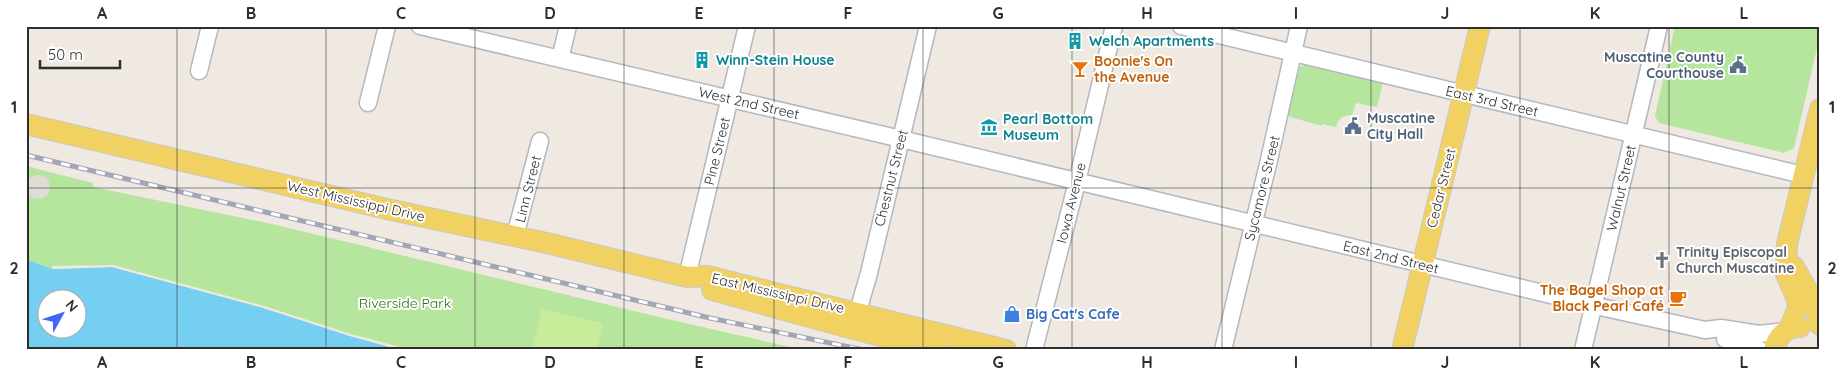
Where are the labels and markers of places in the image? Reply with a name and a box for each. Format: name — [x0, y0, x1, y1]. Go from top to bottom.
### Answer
building icon: Welch Apartments — [1065, 31, 1085, 51]
place label: Welch Apartments — [1089, 32, 1214, 50]
place label: Muscatine County Courthouse — [1604, 48, 1724, 82]
building icon: Winn-Stein House — [692, 50, 712, 70]
place label: Winn-Stein House — [716, 51, 835, 69]
place label: Boonie's On the Avenue — [1094, 52, 1173, 86]
public building icon: Muscatine County Courthouse — [1728, 55, 1748, 75]
bar icon: Boonie's On the Avenue — [1070, 59, 1090, 79]
place label: Muscatine City Hall — [1367, 109, 1435, 143]
place label: Pearl Bottom Museum — [1003, 110, 1093, 144]
public building icon: Muscatine City Hall — [1343, 116, 1363, 136]
museum icon: Pearl Bottom Museum — [979, 117, 999, 137]
place label: Trinity Episcopal Church Muscatine — [1676, 243, 1795, 277]
church icon: Trinity Episcopal Church Muscatine — [1652, 250, 1672, 270]
place label: The Bagel Shop at Black Pearl Café — [1540, 281, 1664, 315]
cafe icon: The Bagel Shop at Black Pearl Café — [1668, 288, 1688, 308]
shop icon: Big Cat's Cafe — [1002, 304, 1022, 324]
place label: Big Cat's Cafe — [1026, 305, 1120, 323]

